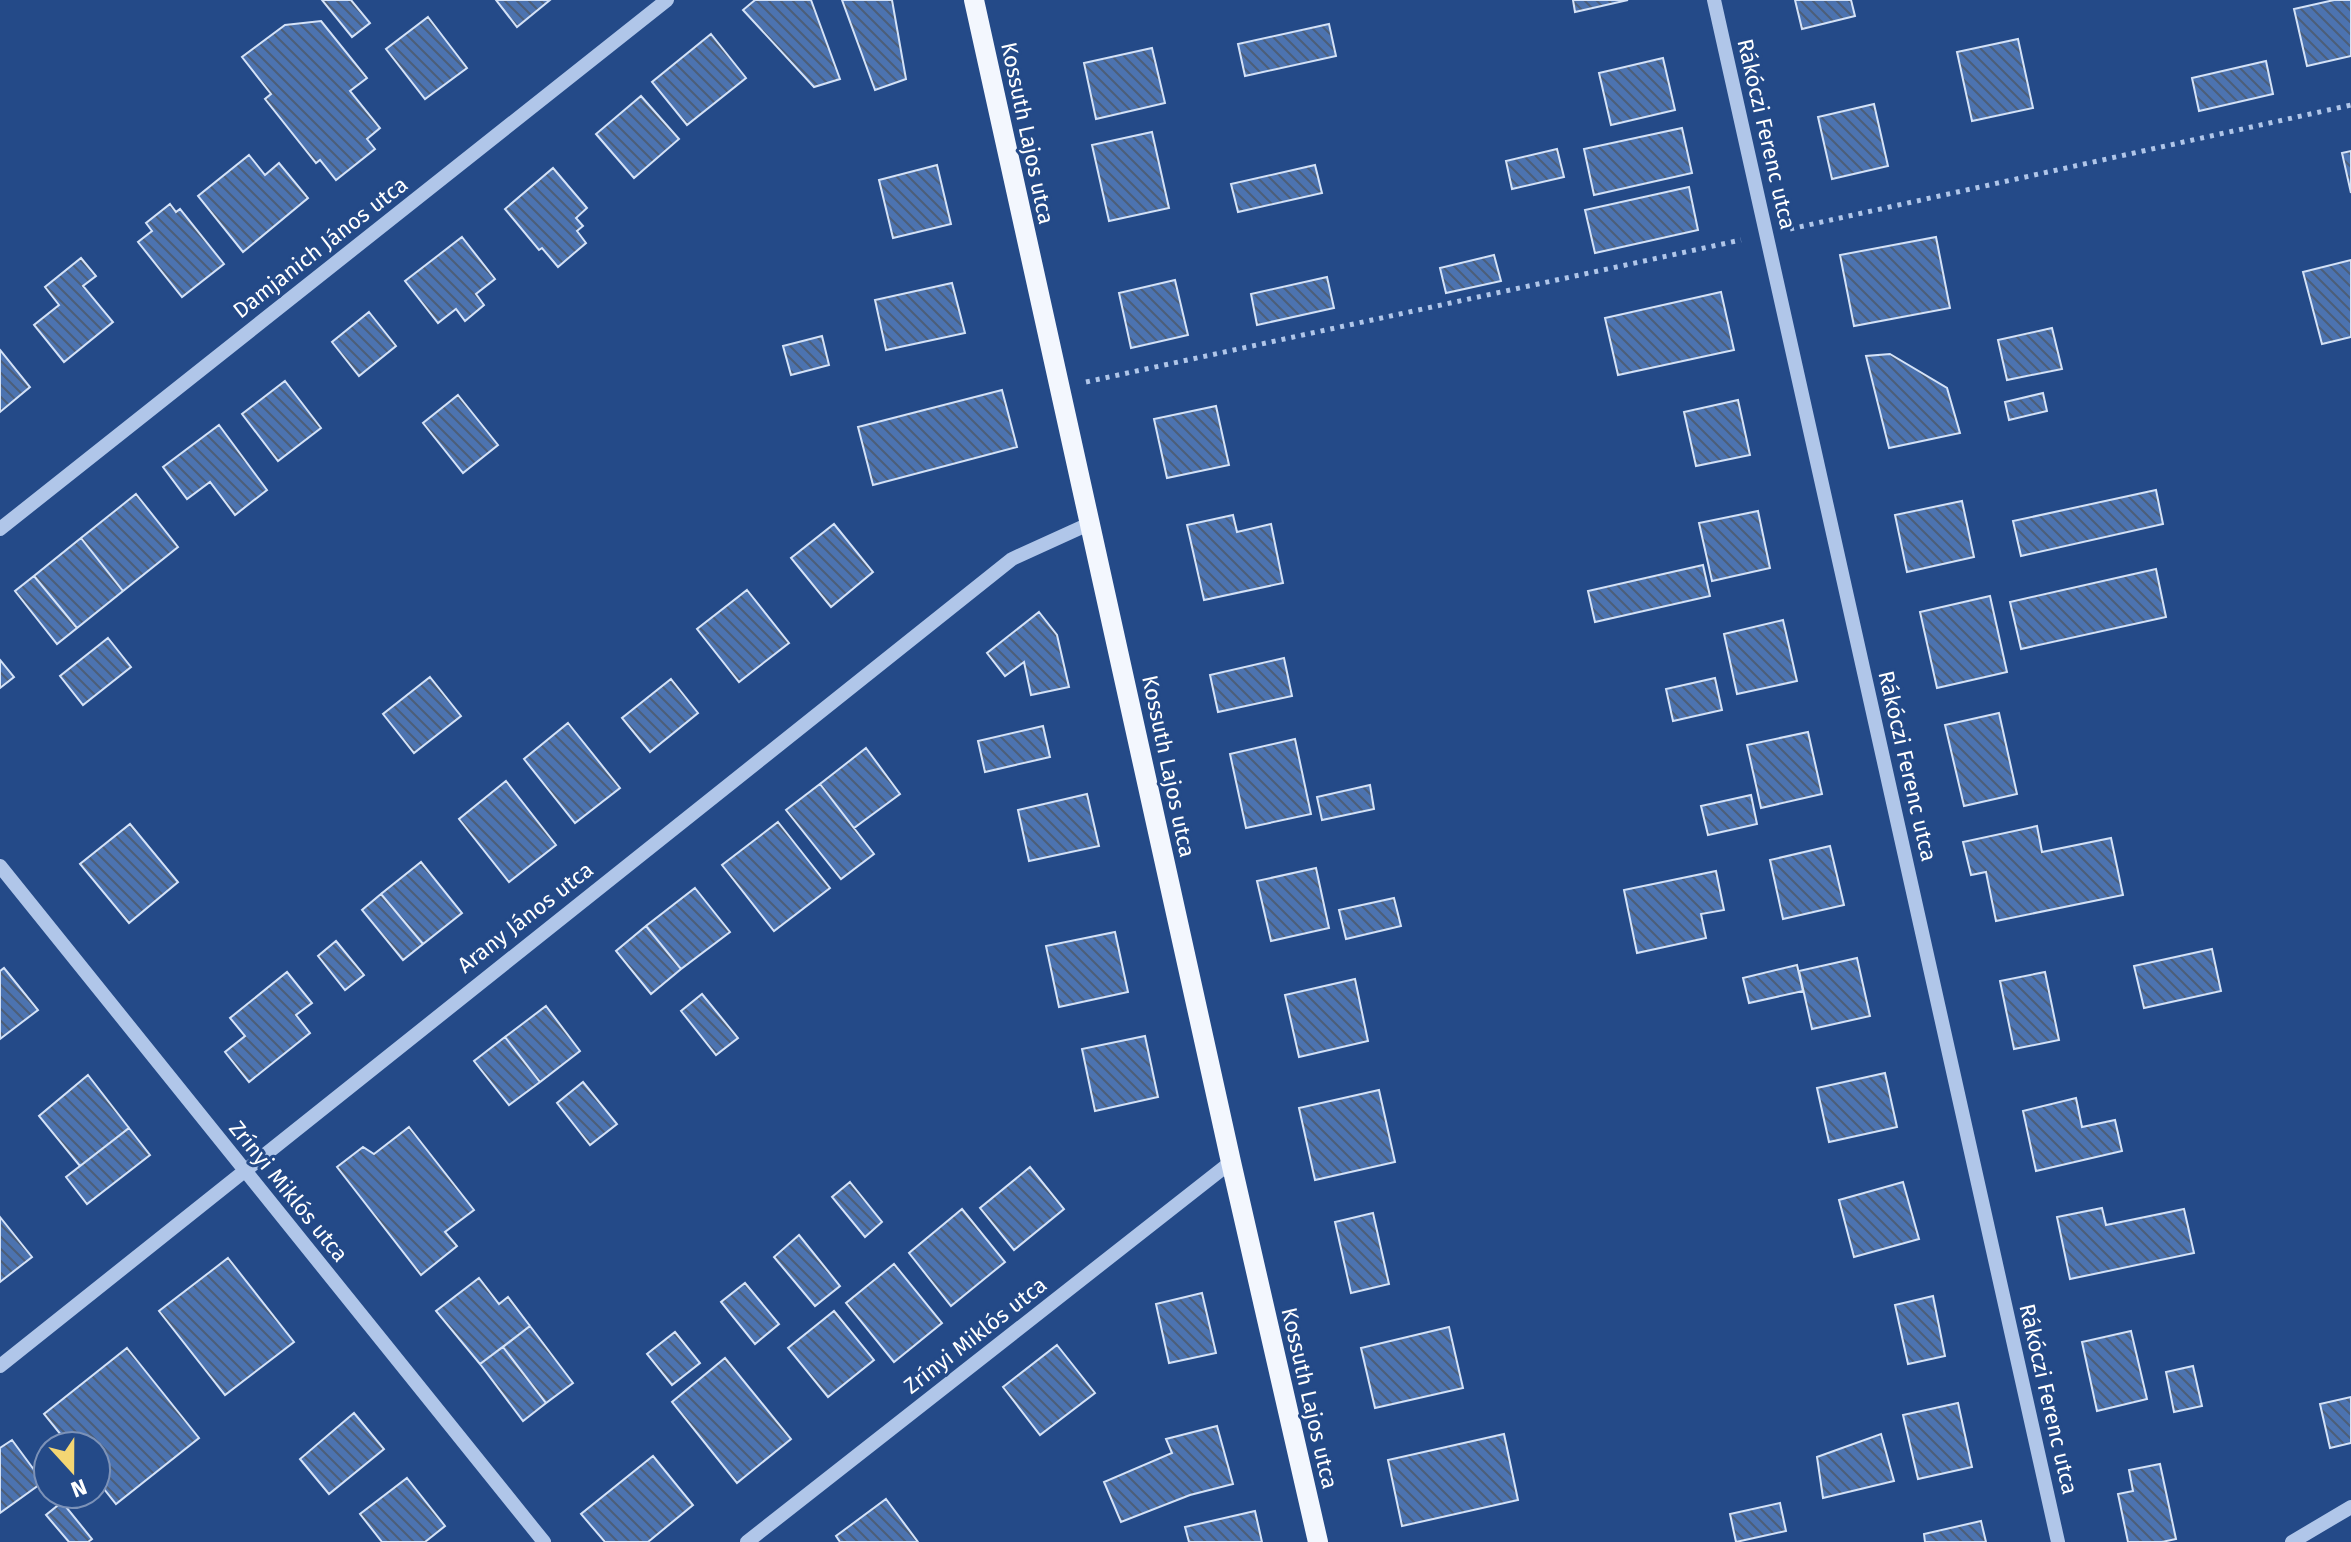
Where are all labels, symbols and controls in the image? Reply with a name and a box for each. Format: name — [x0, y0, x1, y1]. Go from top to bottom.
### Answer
street label: Rákóczi Ferenc utca — [1731, 36, 1802, 232]
street label: Kossuth Lajos utca — [995, 40, 1060, 227]
street label: Damjanich János utca — [228, 171, 413, 324]
street label: Rákóczi Ferenc utca — [1872, 668, 1943, 864]
street label: Kossuth Lajos utca — [1136, 673, 1201, 860]
street label: Arany János utca — [452, 856, 599, 979]
street label: Zrínyi Miklós utca — [223, 1115, 354, 1267]
street label: Zrínyi Miklós utca — [898, 1271, 1052, 1400]
street label: Rákóczi Ferenc utca — [2013, 1301, 2084, 1497]
street label: Kossuth Lajos utca — [1275, 1305, 1344, 1492]
north arrow — [32, 1430, 112, 1510]
text: N — [67, 1473, 91, 1503]

